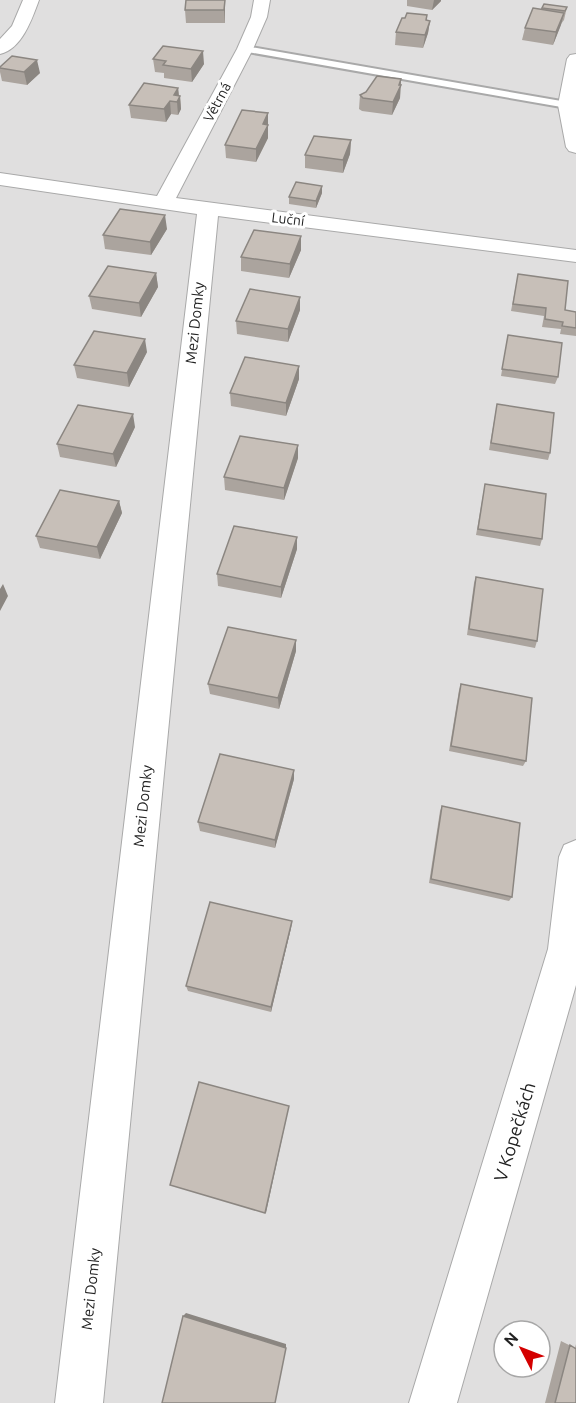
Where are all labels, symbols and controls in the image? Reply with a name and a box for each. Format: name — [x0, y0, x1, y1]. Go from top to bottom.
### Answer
street label: Větrná — [200, 80, 234, 124]
street label: Luční — [271, 209, 306, 229]
street label: Mezi Domky — [182, 281, 207, 365]
street label: Mezi Domky — [130, 764, 155, 848]
street label: V Kopečkách — [489, 1080, 539, 1184]
street label: Mezi Domky — [78, 1247, 103, 1331]
north arrow — [492, 1319, 552, 1379]
text: N — [500, 1329, 522, 1349]

